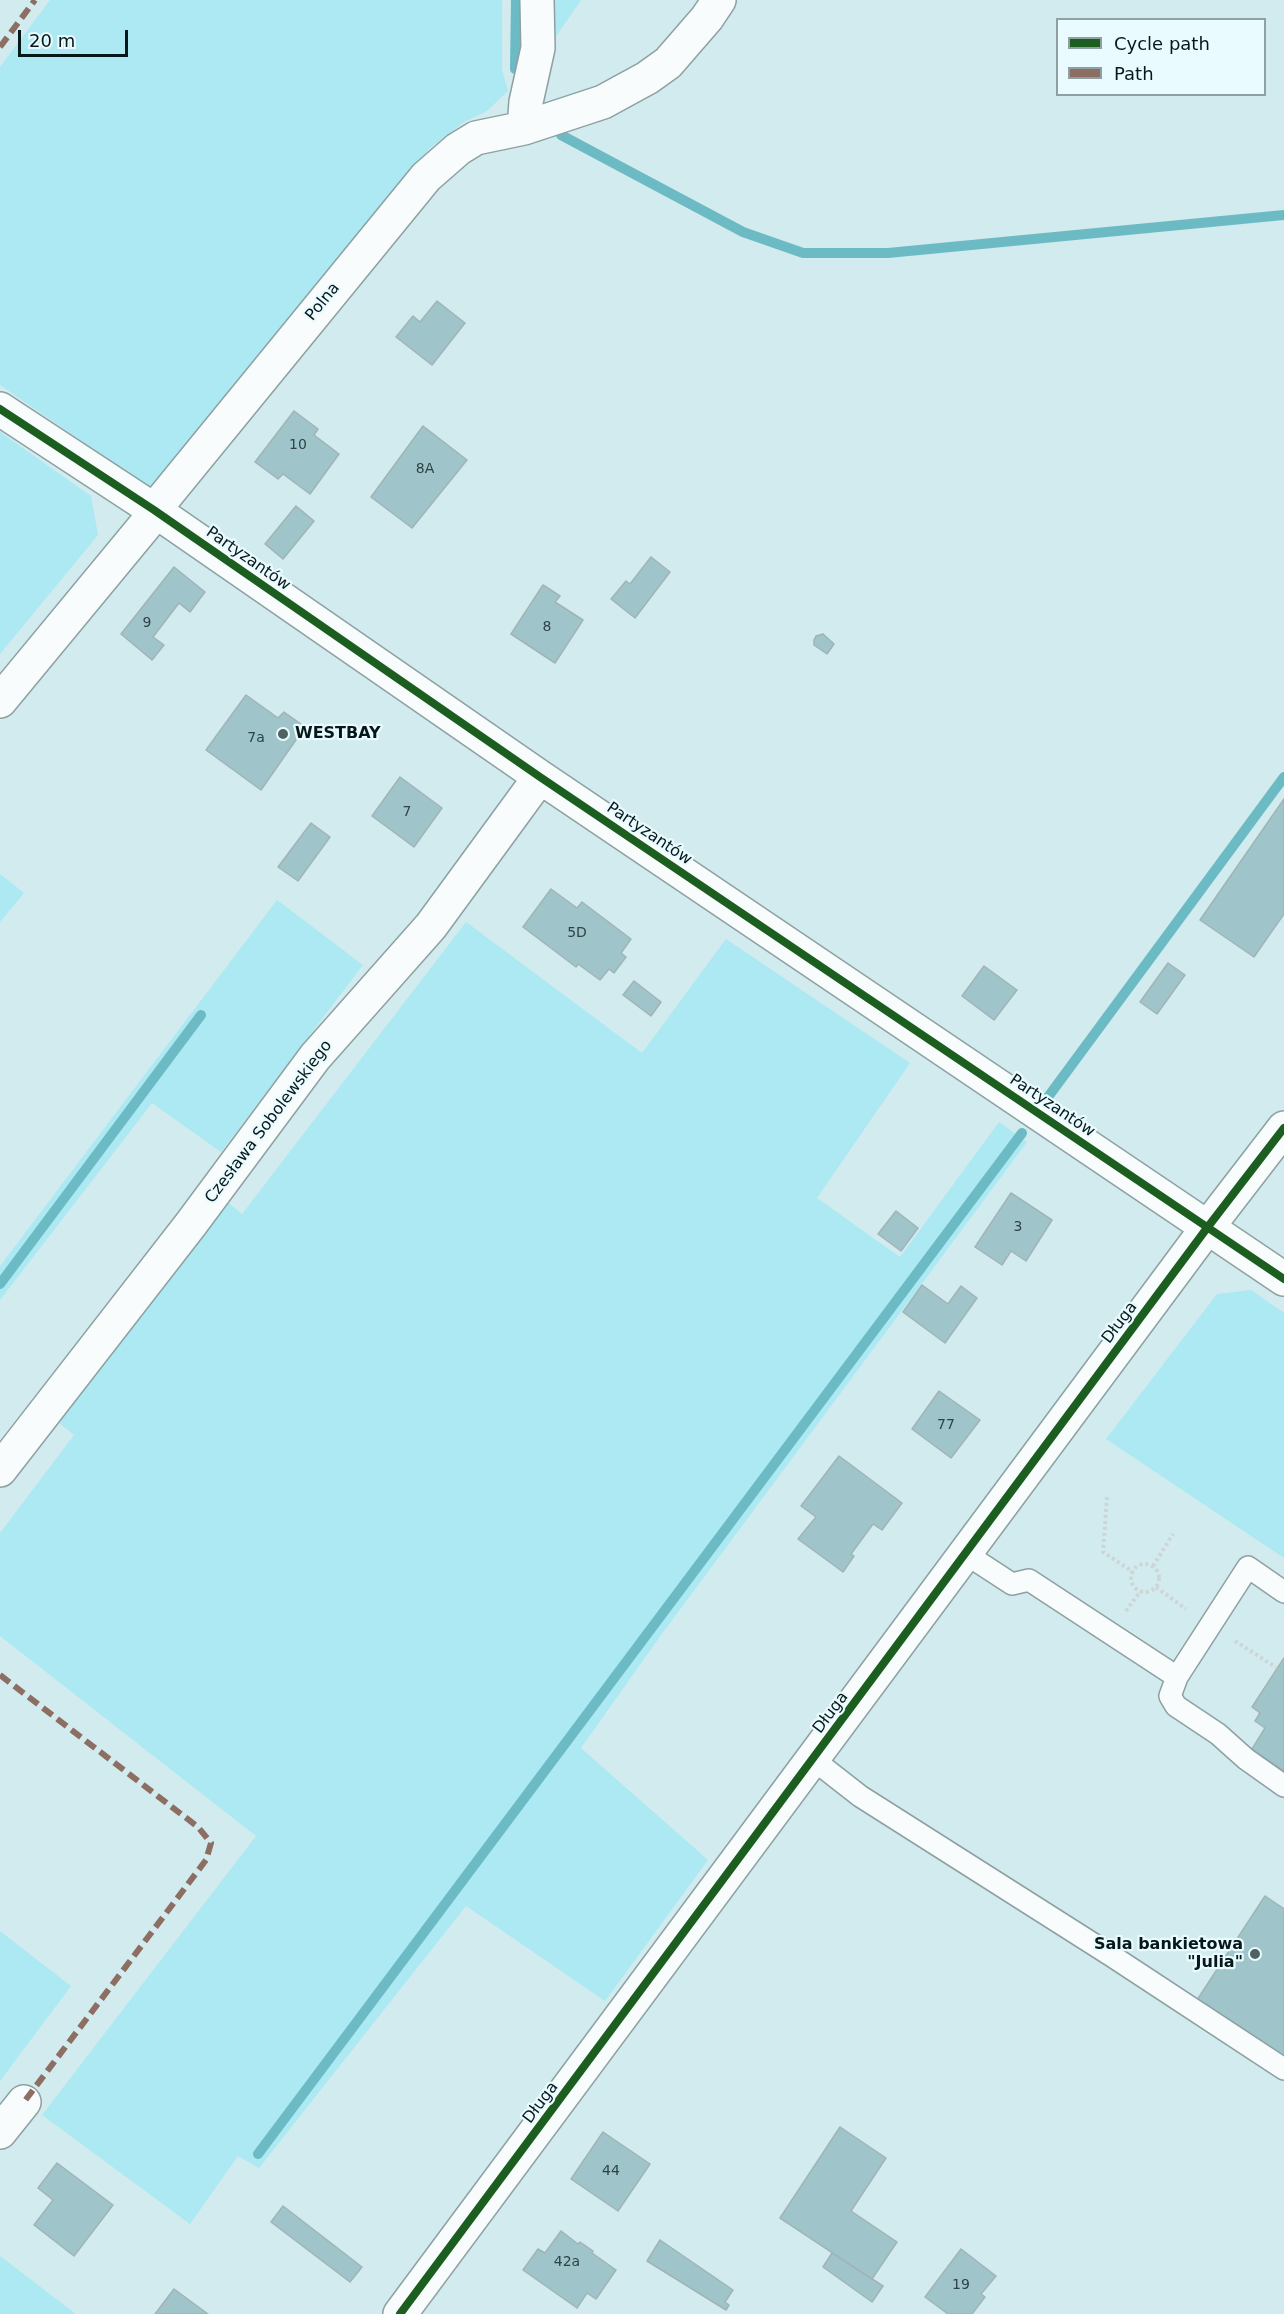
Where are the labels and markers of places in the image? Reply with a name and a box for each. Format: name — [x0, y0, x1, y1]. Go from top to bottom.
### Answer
place label: WESTBAY — [295, 724, 381, 744]
marker: WESTBAY — [276, 727, 290, 741]
place label: Sala bankietowa "Julia" — [1094, 1935, 1243, 1973]
marker: Sala bankietowa "Julia" — [1248, 1947, 1262, 1961]

